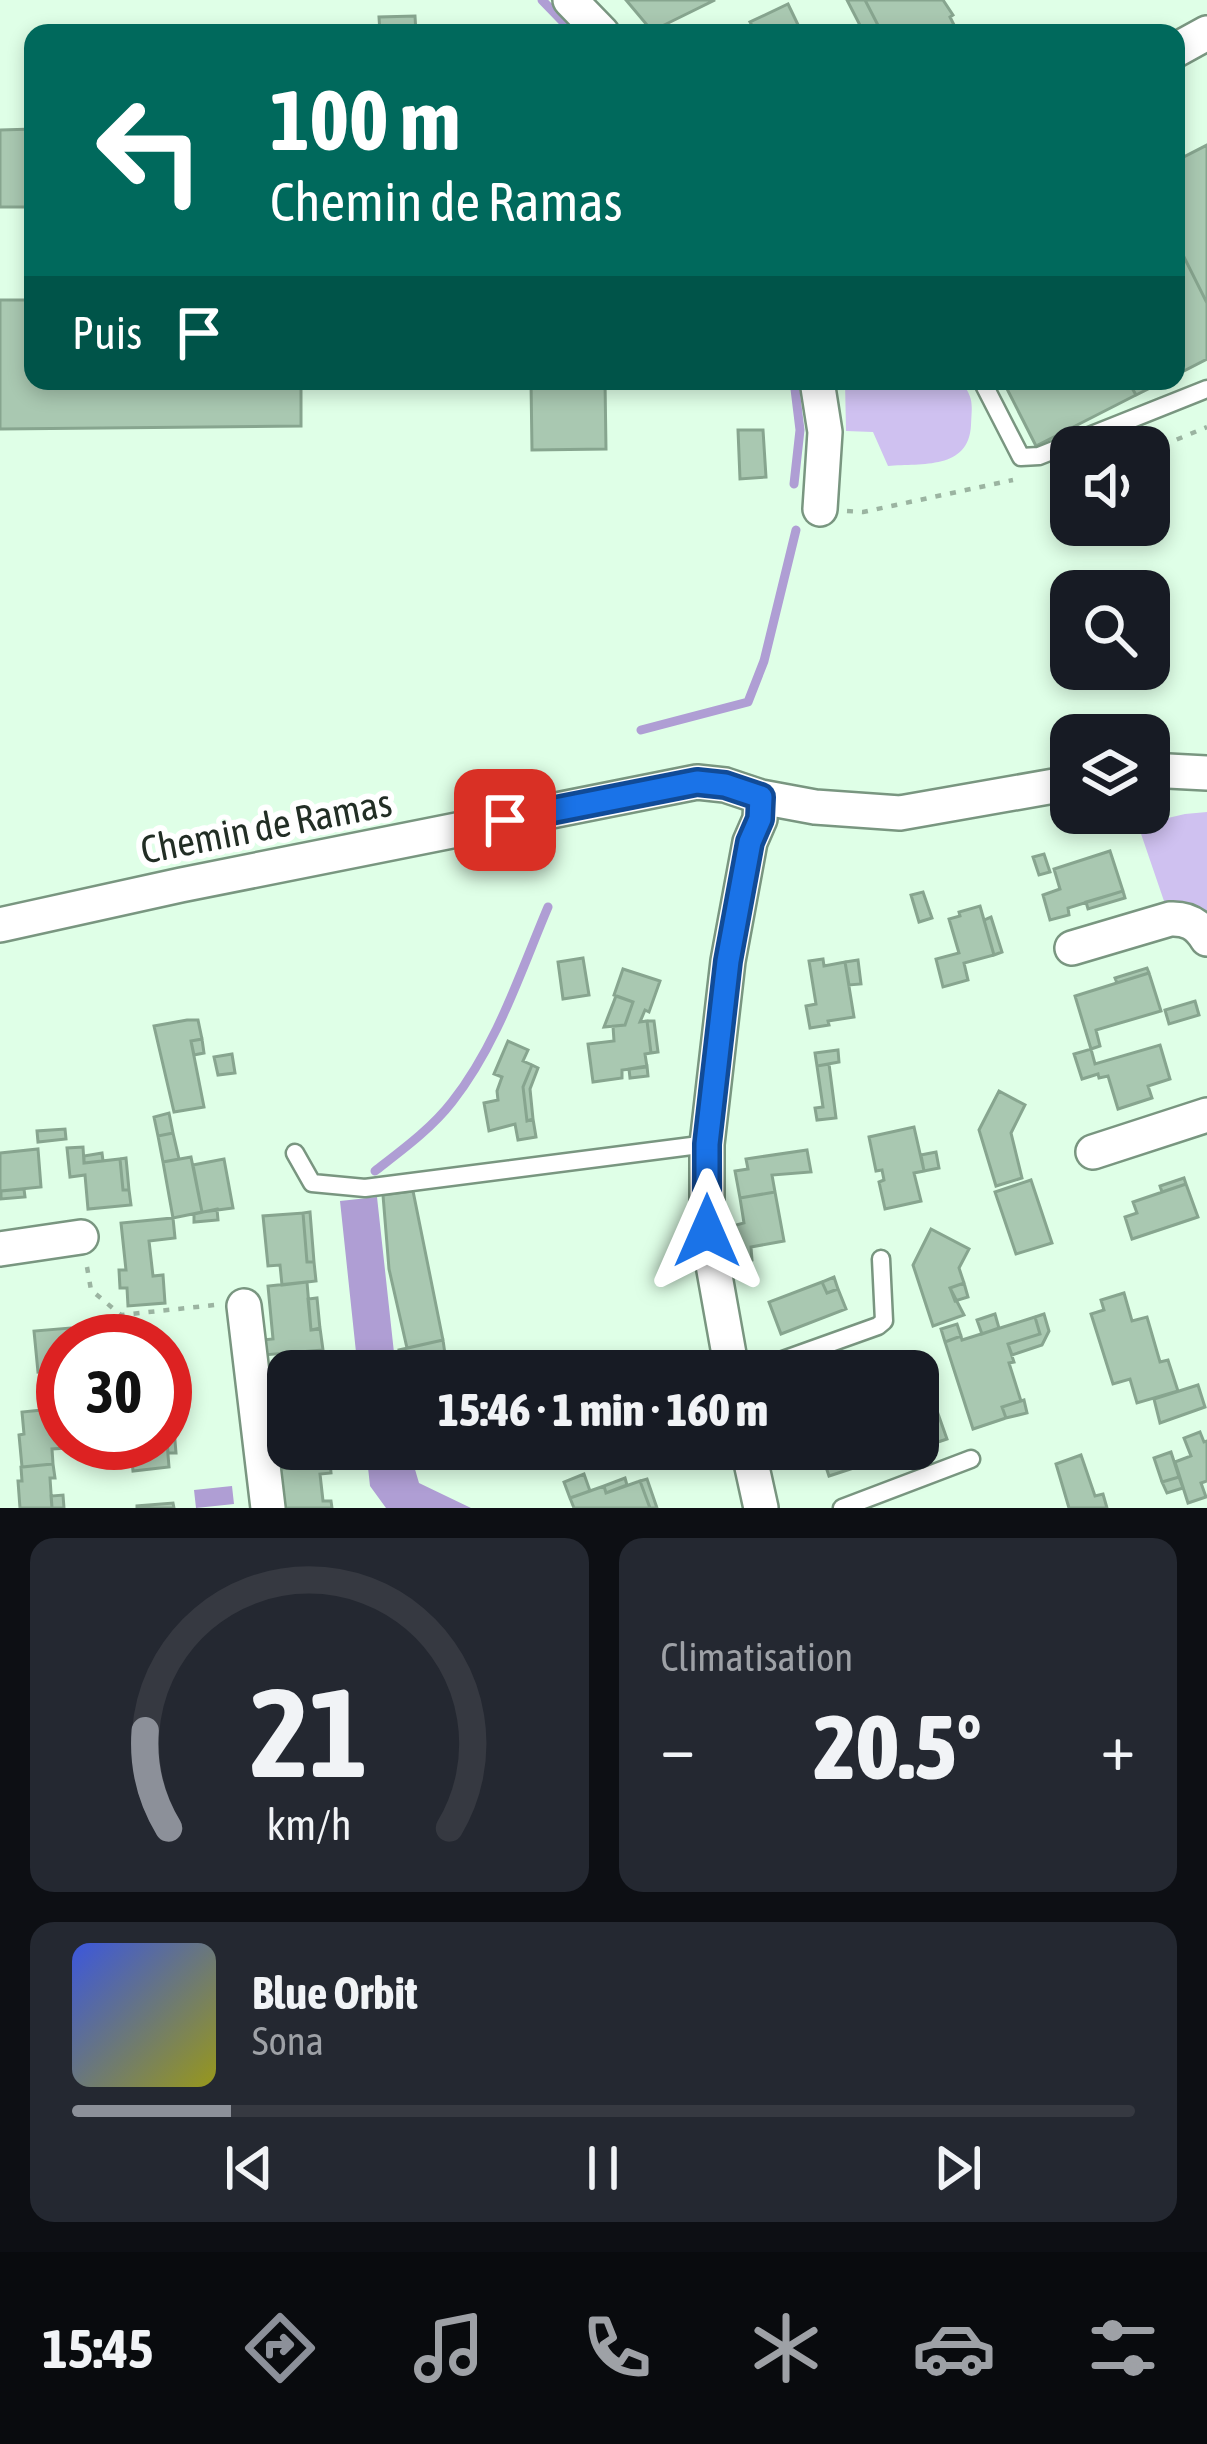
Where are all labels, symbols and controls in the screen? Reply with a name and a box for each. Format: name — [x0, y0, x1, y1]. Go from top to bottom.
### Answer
icon: left — [72, 72, 228, 228]
text: 100 m — [270, 72, 460, 168]
text: Chemin de Ramas — [270, 171, 623, 232]
icon: arrive — [166, 300, 232, 366]
text: Puis — [72, 307, 142, 359]
map controls — [1050, 426, 1170, 834]
button: sound — [1050, 426, 1170, 546]
button: search — [1050, 570, 1170, 690]
button: layers — [1050, 714, 1170, 834]
pin — [454, 769, 556, 871]
street label: Chemin de Ramas — [137, 780, 395, 872]
icon: arrive — [472, 787, 538, 853]
position arrow — [644, 1168, 770, 1294]
speed limit sign: 30 — [36, 1314, 192, 1470]
text: 15:46 · 1 min · 160 m — [438, 1384, 768, 1436]
text: Climatisation — [661, 1635, 853, 1679]
text: 21 — [251, 1660, 368, 1803]
text: 20.5° — [814, 1695, 982, 1798]
text: − — [661, 1708, 695, 1784]
text: + — [1101, 1708, 1135, 1784]
text: km/h — [267, 1800, 352, 1849]
text: Blue Orbit — [252, 1967, 418, 2019]
text: Sona — [252, 2019, 324, 2063]
icon: previous — [216, 2135, 282, 2201]
icon: pause — [570, 2135, 636, 2201]
icon: next — [925, 2135, 991, 2201]
icon: directions — [238, 2306, 322, 2390]
icon: music — [407, 2306, 491, 2390]
icon: phone — [575, 2306, 659, 2390]
icon: climate — [744, 2306, 828, 2390]
icon: car — [912, 2306, 996, 2390]
icon: filters — [1081, 2306, 1165, 2390]
text: 15:45 — [42, 2318, 153, 2379]

